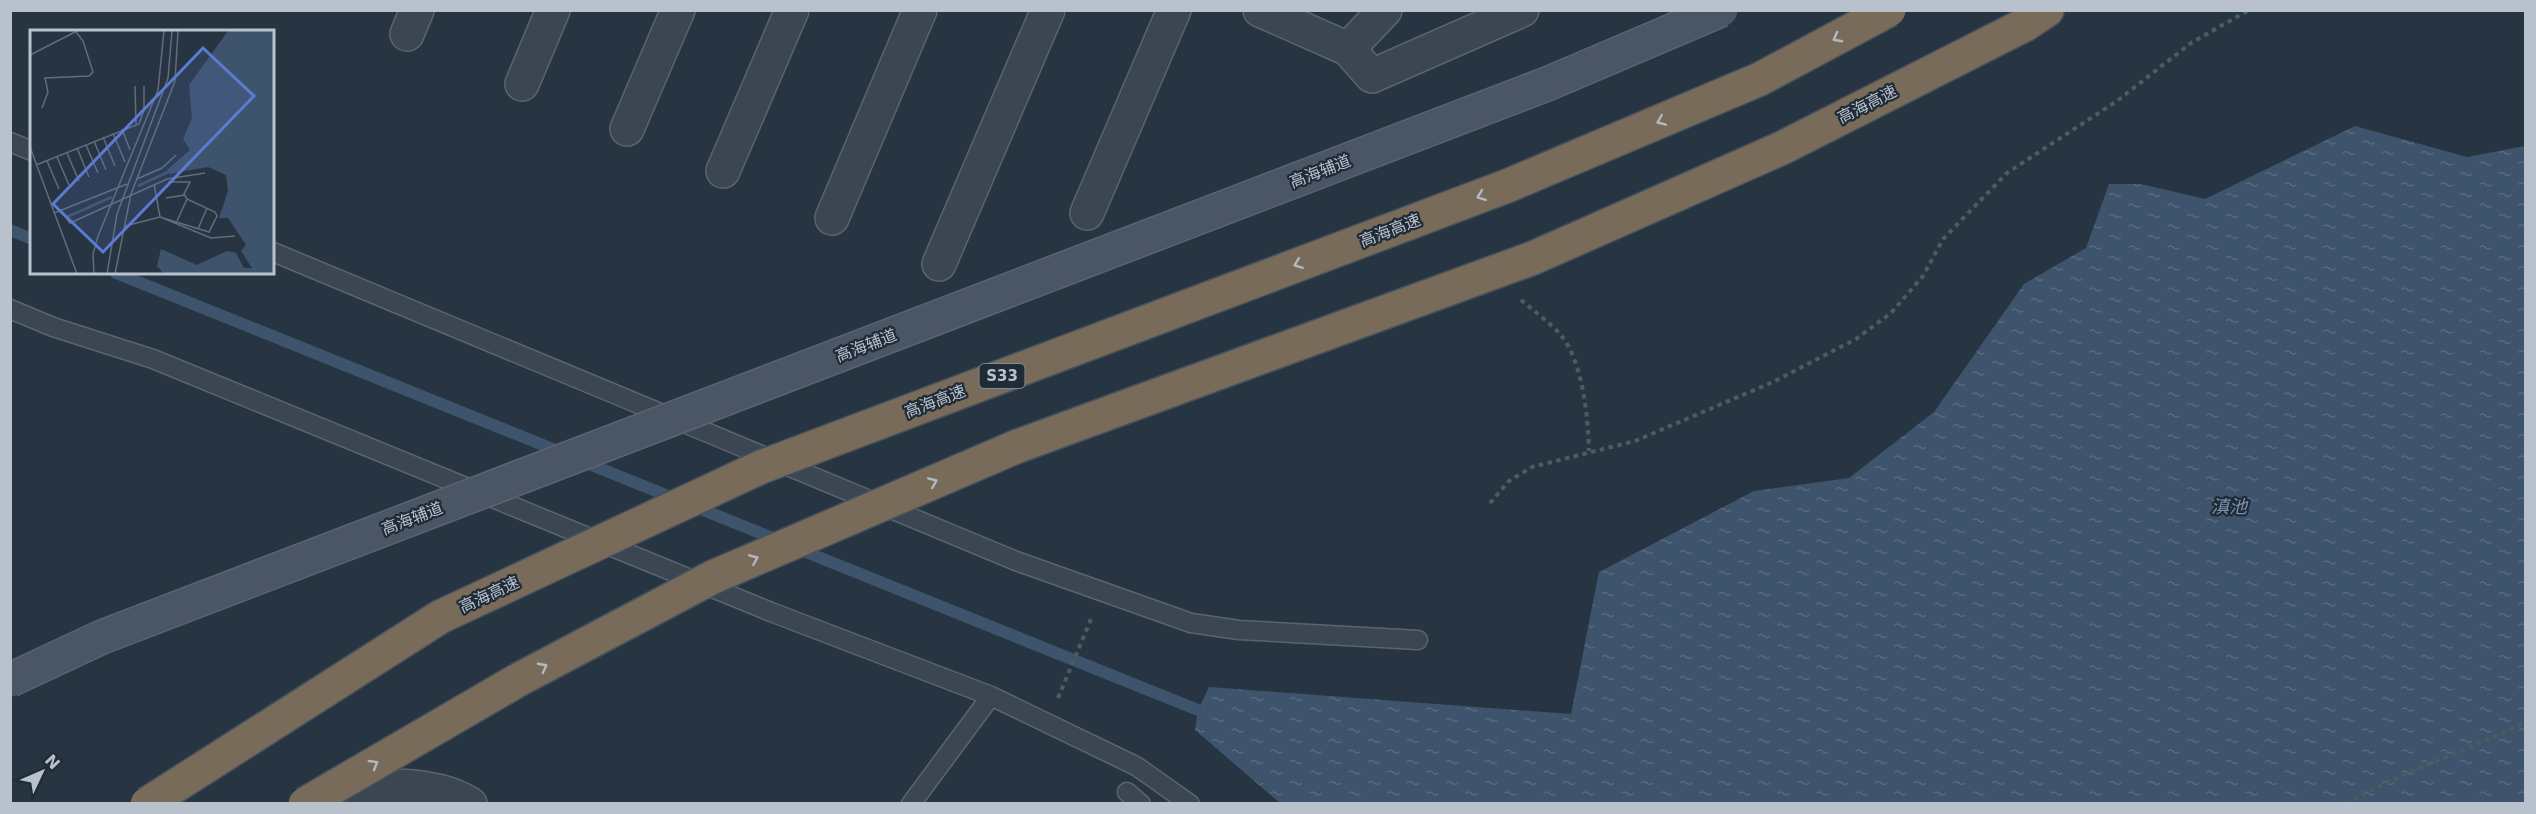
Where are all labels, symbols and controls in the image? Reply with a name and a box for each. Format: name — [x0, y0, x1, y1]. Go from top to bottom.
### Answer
inset map — [30, 30, 274, 274]
one-way arrow — [1833, 31, 1843, 42]
street label: 高海高速 — [1834, 81, 1900, 127]
one-way arrow — [1656, 114, 1667, 126]
street label: 高海辅道 — [1287, 151, 1353, 192]
one-way arrow — [1476, 188, 1487, 201]
street label: 高海高速 — [1357, 210, 1423, 251]
one-way arrow — [1293, 257, 1304, 270]
street label: 高海辅道 — [833, 325, 899, 366]
road number: S33 — [980, 364, 1024, 388]
street label: 高海高速 — [902, 381, 968, 422]
one-way arrow — [927, 477, 938, 489]
water label: 滇池 — [2211, 496, 2249, 517]
street label: 高海辅道 — [379, 498, 445, 539]
one-way arrow — [748, 554, 759, 566]
street label: 高海高速 — [456, 572, 522, 617]
one-way arrow — [537, 663, 548, 674]
north arrow — [12, 742, 72, 802]
text: N — [41, 751, 64, 773]
one-way arrow — [368, 760, 378, 771]

